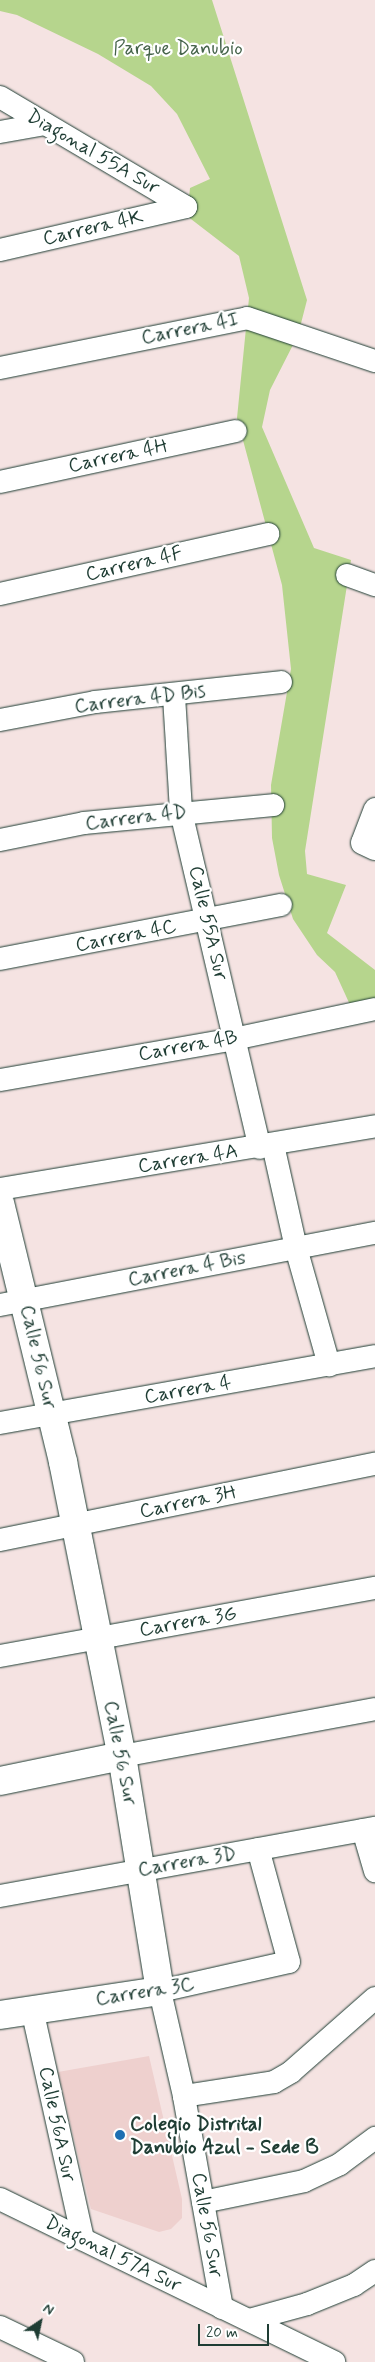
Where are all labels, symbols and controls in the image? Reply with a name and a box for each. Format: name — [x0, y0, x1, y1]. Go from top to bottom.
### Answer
park label: Parque Danubio — [113, 36, 243, 60]
street label: Diagonal 55A Sur — [21, 104, 165, 200]
street label: Carrera 4K — [41, 205, 145, 251]
street label: Carrera 4I — [139, 308, 241, 350]
street label: Carrera 4H — [66, 434, 170, 478]
street label: Carrera 4F — [83, 541, 185, 587]
street label: Carrera 4D Bis — [72, 679, 208, 719]
street label: Carrera 4D — [84, 800, 188, 836]
street label: Calle 55A Sur — [183, 863, 233, 983]
street label: Carrera 4C — [74, 914, 178, 958]
street label: Carrera 4B — [136, 1025, 240, 1067]
street label: Carrera 4A — [136, 1139, 240, 1179]
street label: Carrera 4 Bis — [126, 1246, 248, 1292]
street label: Calle 56 Sur — [14, 1303, 62, 1411]
street label: Carrera 4 — [143, 1371, 233, 1409]
street label: Carrera 3H — [137, 1480, 239, 1524]
street label: Carrera 3G — [137, 1602, 239, 1642]
street label: Calle 56 Sur — [98, 1699, 142, 1807]
street label: Carrera 3D — [136, 1842, 238, 1882]
street label: Carrera 3C — [94, 1972, 196, 2012]
street label: Calle 56A Sur — [33, 2063, 81, 2185]
place label: Colegio Distrital Danubio Azul - Sede B — [130, 2112, 315, 2159]
marker: Colegio Distrital Danubio Azul - Sede B — [114, 2129, 126, 2141]
street label: Calle 56 Sur — [186, 2171, 228, 2279]
street label: Diagonal 57A Sur — [40, 2210, 186, 2298]
north arrow — [15, 2297, 65, 2347]
text: N — [39, 2299, 57, 2320]
scale bar — [200, 2314, 271, 2346]
text: 20 m — [206, 2323, 238, 2343]

